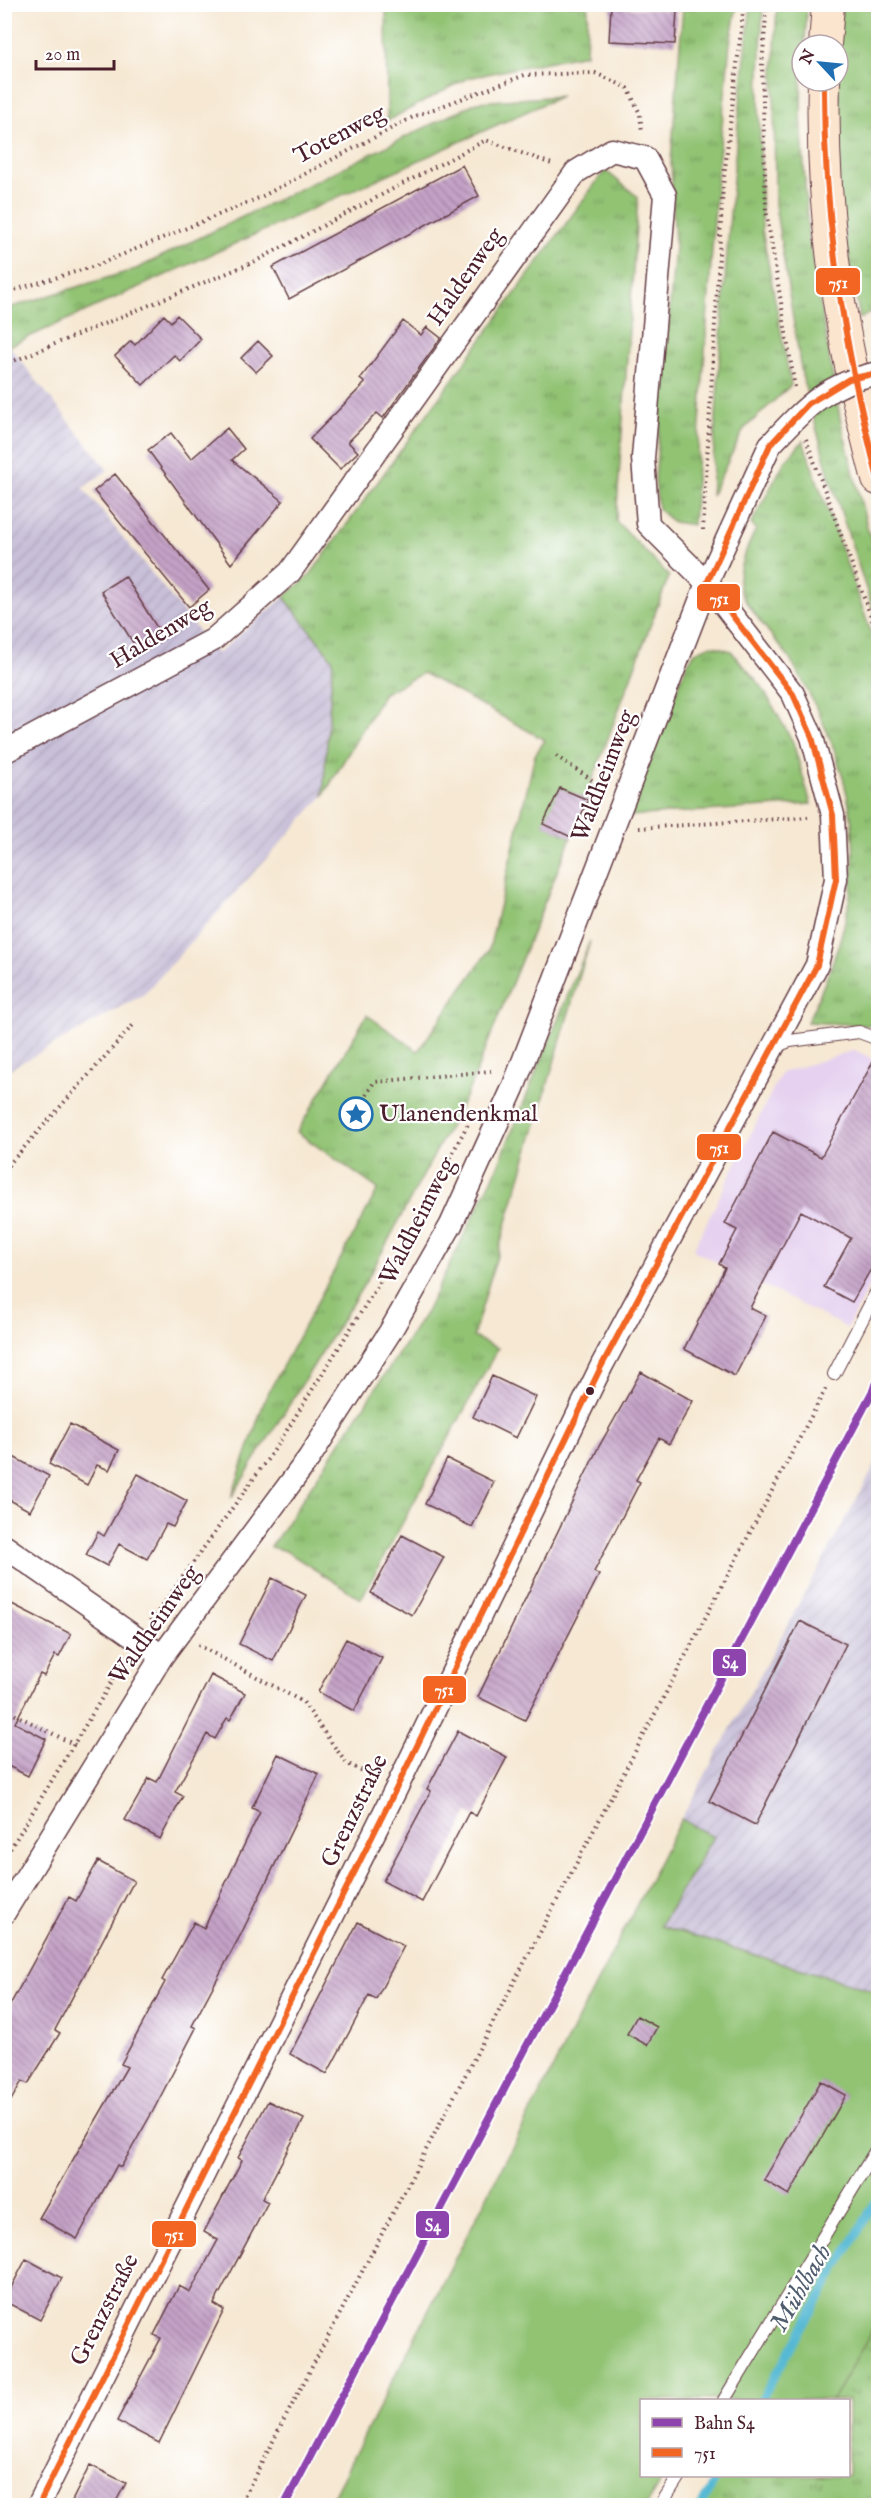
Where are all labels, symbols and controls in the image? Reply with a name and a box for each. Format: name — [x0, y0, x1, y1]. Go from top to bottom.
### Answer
scale bar — [36, 33, 114, 71]
north arrow — [790, 33, 850, 93]
text: 20 m — [45, 44, 80, 67]
text: N — [796, 47, 820, 69]
street label: Totenweg — [289, 97, 392, 172]
street label: Haldenweg — [421, 221, 512, 332]
line badge: 751 — [815, 267, 861, 296]
text: 751 — [828, 274, 848, 294]
line badge: 751 — [696, 583, 741, 612]
text: 751 — [709, 590, 729, 610]
street label: Haldenweg — [104, 591, 218, 677]
street label: Waldheimweg — [565, 705, 644, 846]
place icon: Ulanendenkmal — [338, 1096, 374, 1132]
place label: Ulanendenkmal — [379, 1099, 538, 1130]
line badge: 751 — [696, 1133, 742, 1161]
text: 751 — [709, 1139, 729, 1159]
street label: Waldheimweg — [373, 1151, 464, 1290]
unlabelled marker — [584, 1385, 596, 1397]
street label: Waldheimweg — [102, 1558, 208, 1691]
line badge: S4 — [712, 1648, 747, 1677]
text: S4 — [722, 1654, 739, 1674]
line badge: 751 — [422, 1675, 467, 1704]
text: 751 — [434, 1681, 454, 1701]
street label: Grenzstraße — [314, 1749, 396, 1873]
line badge: S4 — [415, 2210, 450, 2239]
text: S4 — [425, 2217, 442, 2237]
line badge: 751 — [151, 2220, 197, 2248]
text: 751 — [164, 2226, 184, 2246]
water label: Mühlbach — [763, 2238, 839, 2338]
street label: Grenzstraße — [63, 2249, 147, 2371]
legend — [640, 2399, 850, 2477]
text: Bahn S4 — [694, 2413, 755, 2436]
text: 751 — [694, 2443, 716, 2466]

